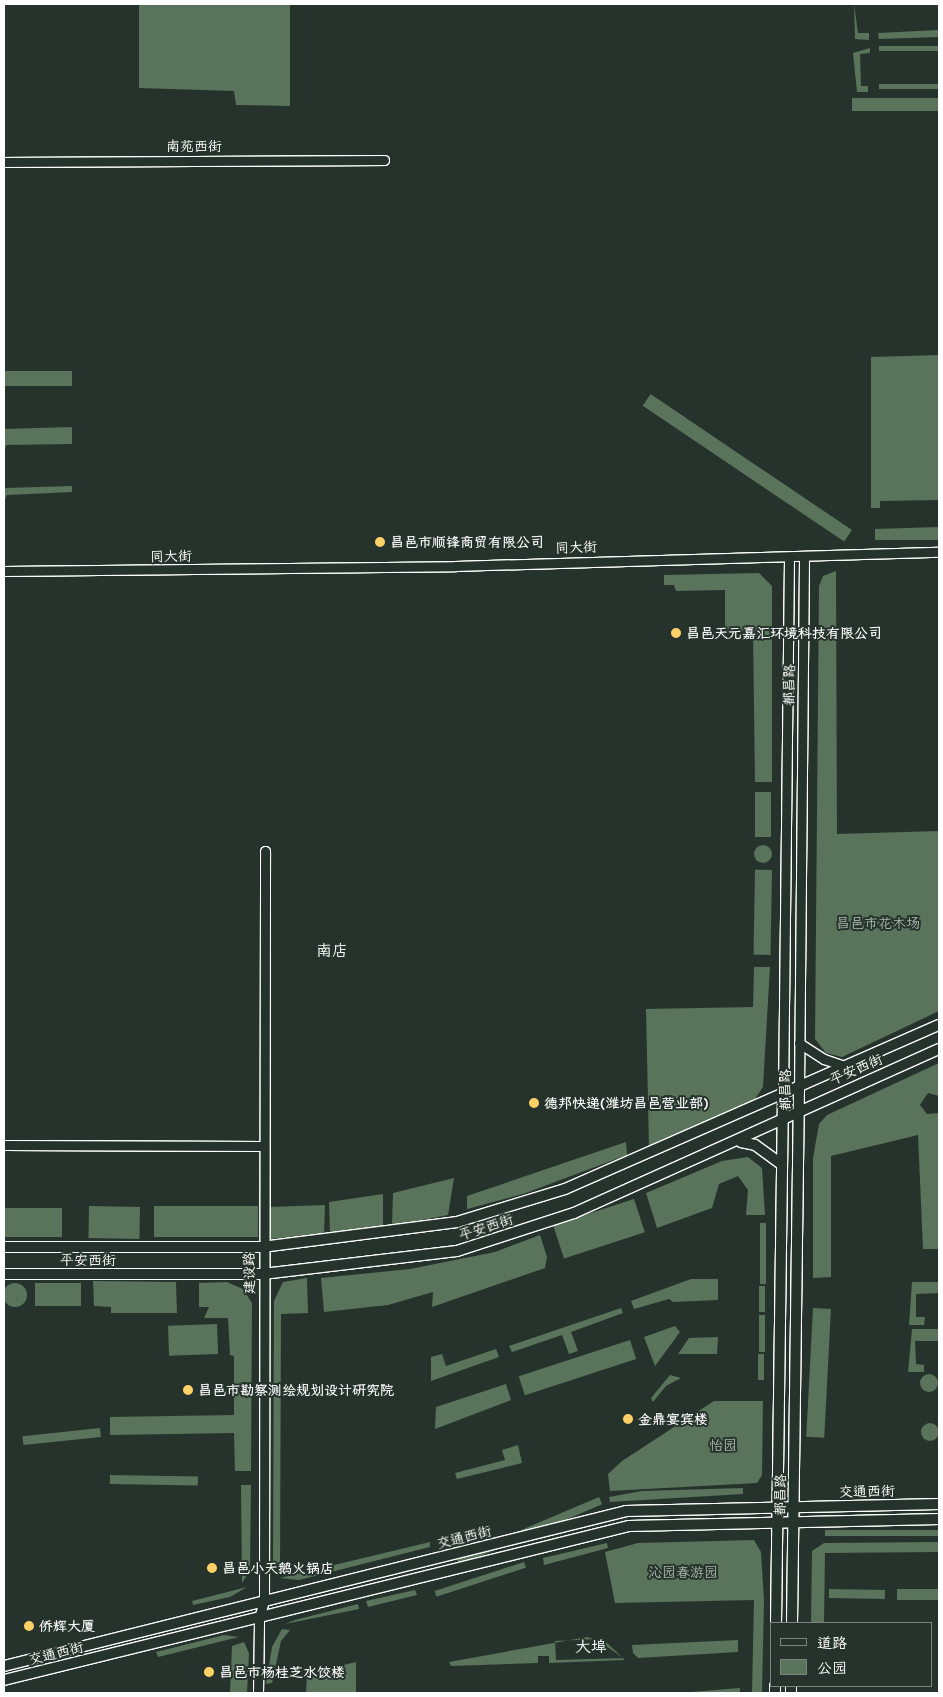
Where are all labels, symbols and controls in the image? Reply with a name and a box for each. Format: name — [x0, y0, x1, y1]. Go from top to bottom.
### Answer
street label: 南苑西街 — [166, 138, 222, 154]
place label: 昌邑市顺锋商贸有限公司 — [390, 534, 544, 550]
marker: 昌邑市顺锋商贸有限公司 — [374, 536, 386, 548]
street label: 同大街 — [555, 538, 597, 556]
street label: 同大街 — [150, 547, 192, 565]
place label: 昌邑天元嘉汇环境科技有限公司 — [686, 625, 882, 641]
marker: 昌邑天元嘉汇环境科技有限公司 — [670, 627, 682, 639]
street label: 都昌路 — [780, 664, 798, 706]
park label: 昌邑市花木场 — [836, 915, 920, 931]
district label: 南店 — [316, 940, 348, 960]
street label: 平安西街 — [827, 1050, 885, 1088]
street label: 都昌路 — [777, 1069, 793, 1111]
place label: 德邦快递(潍坊昌邑营业部) — [544, 1095, 709, 1111]
marker: 德邦快递(潍坊昌邑营业部) — [528, 1097, 540, 1109]
street label: 平安西街 — [457, 1210, 515, 1244]
street label: 平安西街 — [60, 1252, 116, 1268]
street label: 建设路 — [240, 1252, 258, 1294]
place label: 昌邑市勘察测绘规划设计研究院 — [198, 1382, 394, 1398]
marker: 昌邑市勘察测绘规划设计研究院 — [182, 1384, 194, 1396]
place label: 金鼎宴宾楼 — [638, 1411, 708, 1427]
marker: 金鼎宴宾楼 — [622, 1413, 634, 1425]
park label: 怡园 — [709, 1437, 737, 1453]
street label: 都昌路 — [771, 1474, 789, 1516]
street label: 交通西街 — [839, 1482, 895, 1500]
street label: 交通西街 — [435, 1522, 493, 1552]
place label: 昌邑小天鹅火锅店 — [222, 1560, 334, 1576]
marker: 昌邑小天鹅火锅店 — [206, 1562, 218, 1574]
park label: 沁园春游园 — [648, 1564, 718, 1580]
place label: 侨辉大厦 — [39, 1618, 95, 1634]
marker: 侨辉大厦 — [23, 1620, 35, 1632]
legend — [770, 1622, 933, 1687]
text: 道路 — [817, 1632, 847, 1652]
district label: 大埠 — [575, 1636, 607, 1656]
street label: 交通西街 — [27, 1638, 85, 1668]
text: 公园 — [817, 1657, 847, 1677]
place label: 昌邑市杨桂芝水饺楼 — [219, 1664, 345, 1680]
marker: 昌邑市杨桂芝水饺楼 — [203, 1666, 215, 1678]

